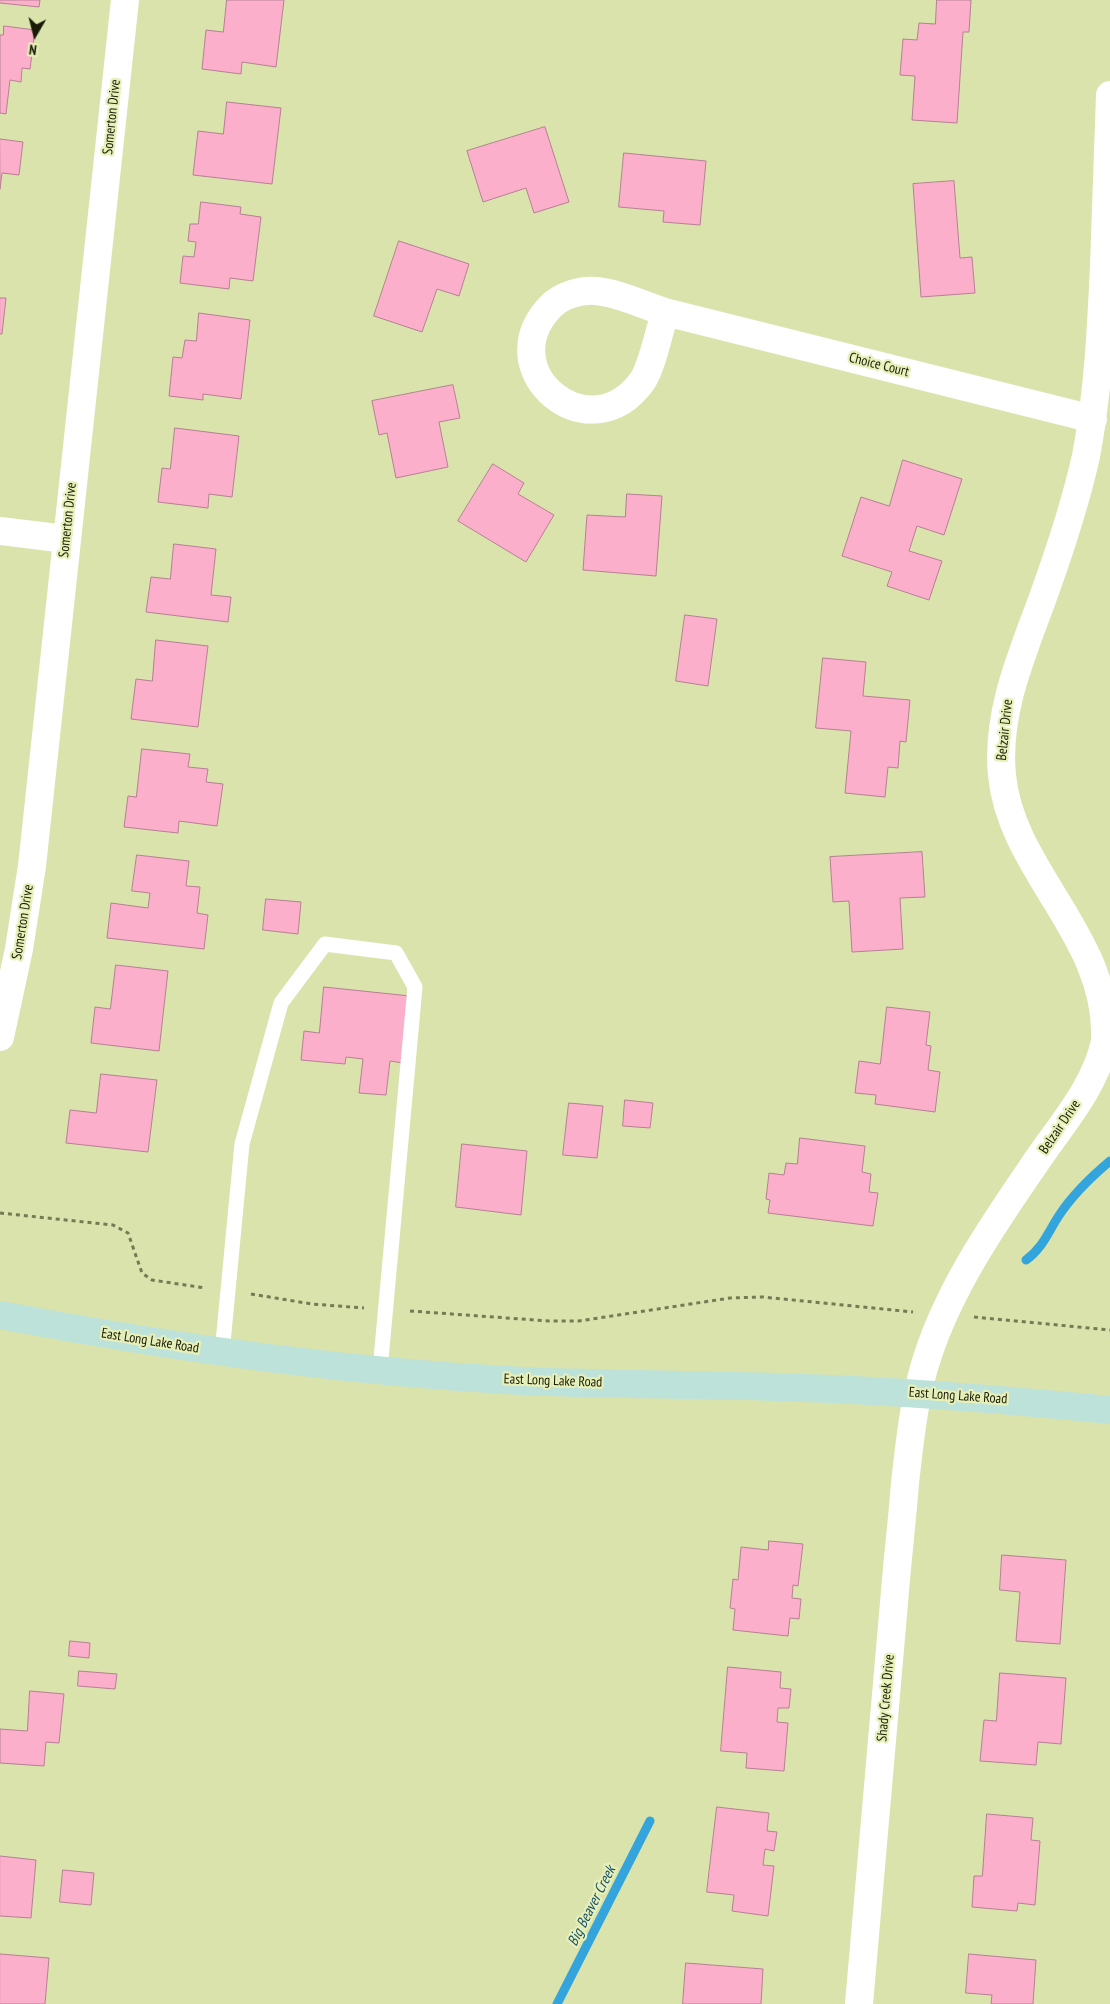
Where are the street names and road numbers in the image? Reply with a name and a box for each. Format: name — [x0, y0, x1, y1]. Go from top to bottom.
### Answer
street label: Somerton Drive — [100, 79, 124, 155]
street label: Choice Court — [847, 349, 911, 381]
street label: Somerton Drive — [56, 482, 80, 558]
street label: Belzair Drive — [993, 699, 1017, 761]
street label: Somerton Drive — [9, 883, 37, 961]
street label: Belzair Drive — [1036, 1097, 1084, 1157]
street label: East Long Lake Road — [100, 1325, 200, 1357]
street label: East Long Lake Road — [503, 1371, 603, 1391]
street label: East Long Lake Road — [908, 1384, 1008, 1408]
street label: Shady Creek Drive — [874, 1654, 898, 1742]

